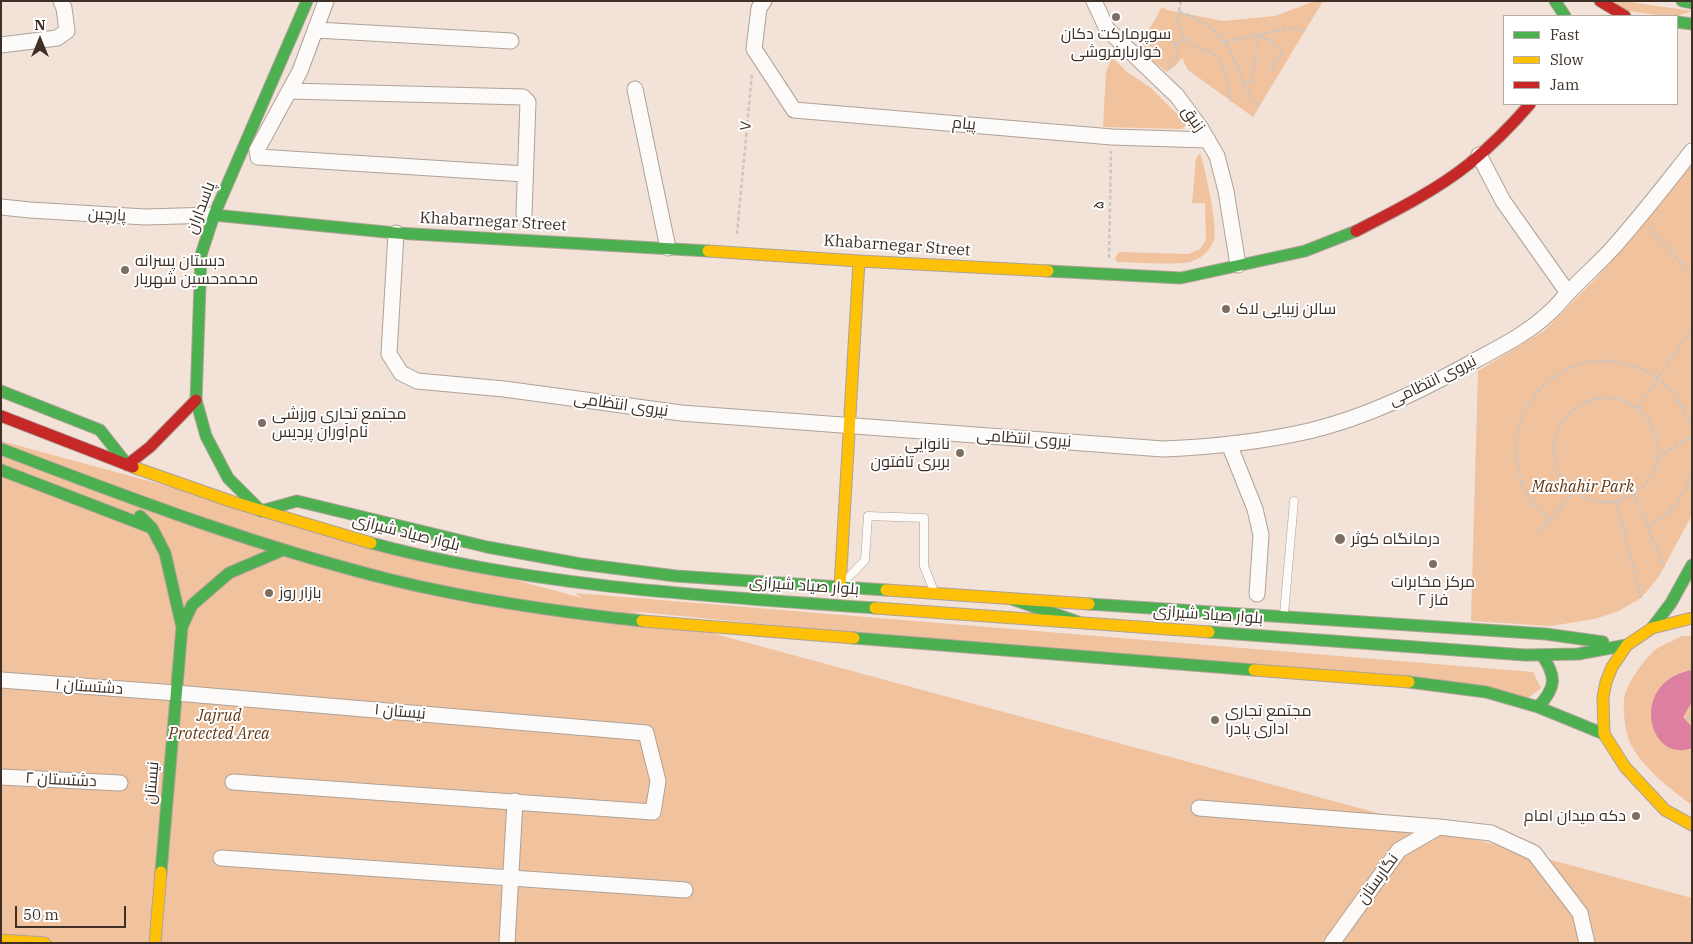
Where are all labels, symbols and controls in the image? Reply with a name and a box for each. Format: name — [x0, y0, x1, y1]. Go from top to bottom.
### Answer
marker: سوپرمارکت دکان خواربارفروشی — [1110, 11, 1122, 23]
north arrow — [15, 15, 65, 65]
legend — [1503, 15, 1678, 105]
text: N — [34, 16, 46, 34]
place label: سوپرمارکت دکان خواربارفروشی — [1061, 24, 1171, 62]
text: Fast — [1550, 25, 1580, 44]
text: Slow — [1550, 50, 1583, 69]
text: Jam — [1550, 75, 1579, 94]
street label: زنبق — [1177, 102, 1209, 136]
street label: پیام — [951, 113, 977, 135]
street label: ۷ — [736, 120, 756, 132]
street label: پاسداران — [182, 179, 220, 237]
street label: ۵ — [1089, 200, 1109, 210]
street label: پارچین — [88, 204, 126, 226]
street label: Khabarnegar Street — [419, 209, 567, 235]
street label: Khabarnegar Street — [823, 231, 971, 261]
place label: دبستان پسرانه محمدحسین شهریار — [135, 251, 258, 289]
marker: دبستان پسرانه محمدحسین شهریار — [119, 264, 131, 276]
place label: سالن زیبایی لاک — [1236, 299, 1336, 319]
marker: سالن زیبایی لاک — [1220, 303, 1232, 315]
street label: نیروی انتظامی — [1386, 352, 1480, 410]
street label: نیروی انتظامی — [573, 389, 669, 421]
place label: مجتمع تجاری ورزشی نام‌آوران پردیس — [272, 404, 407, 442]
marker: مجتمع تجاری ورزشی نام‌آوران پردیس — [256, 417, 268, 429]
street label: نیروی انتظامی — [976, 426, 1072, 452]
place label: نانوایی بربری تافتون — [870, 434, 950, 472]
marker: نانوایی بربری تافتون — [954, 447, 966, 459]
park label: Mashahir Park — [1532, 477, 1634, 497]
street label: بلوار صیاد شیرازی — [350, 510, 462, 556]
place label: درمانگاه کوثر — [1351, 529, 1440, 549]
marker: درمانگاه کوثر — [1333, 532, 1347, 546]
marker: مرکز مخابرات فاز ۲ — [1427, 558, 1439, 570]
place label: مرکز مخابرات فاز ۲ — [1391, 572, 1475, 610]
street label: بلوار صیاد شیرازی — [748, 573, 860, 599]
place label: بازار روز — [279, 583, 322, 603]
marker: بازار روز — [263, 587, 275, 599]
street label: بلوار صیاد شیرازی — [1152, 602, 1264, 628]
street label: دشتستان ۱ — [54, 675, 124, 699]
street label: نیستان ۱ — [374, 700, 426, 724]
place label: مجتمع تجاری اداری پادرا — [1225, 701, 1311, 739]
park label: Jajrud Protected Area — [168, 706, 270, 744]
marker: مجتمع تجاری اداری پادرا — [1209, 714, 1221, 726]
street label: نیستان — [141, 761, 163, 805]
street label: دشتستان ۲ — [25, 769, 97, 791]
place label: دکه میدان امام — [1524, 806, 1626, 826]
marker: دکه میدان امام — [1630, 810, 1642, 822]
street label: نگارستان — [1353, 850, 1403, 908]
scale bar — [18, 896, 129, 928]
text: 50 m — [23, 905, 59, 924]

